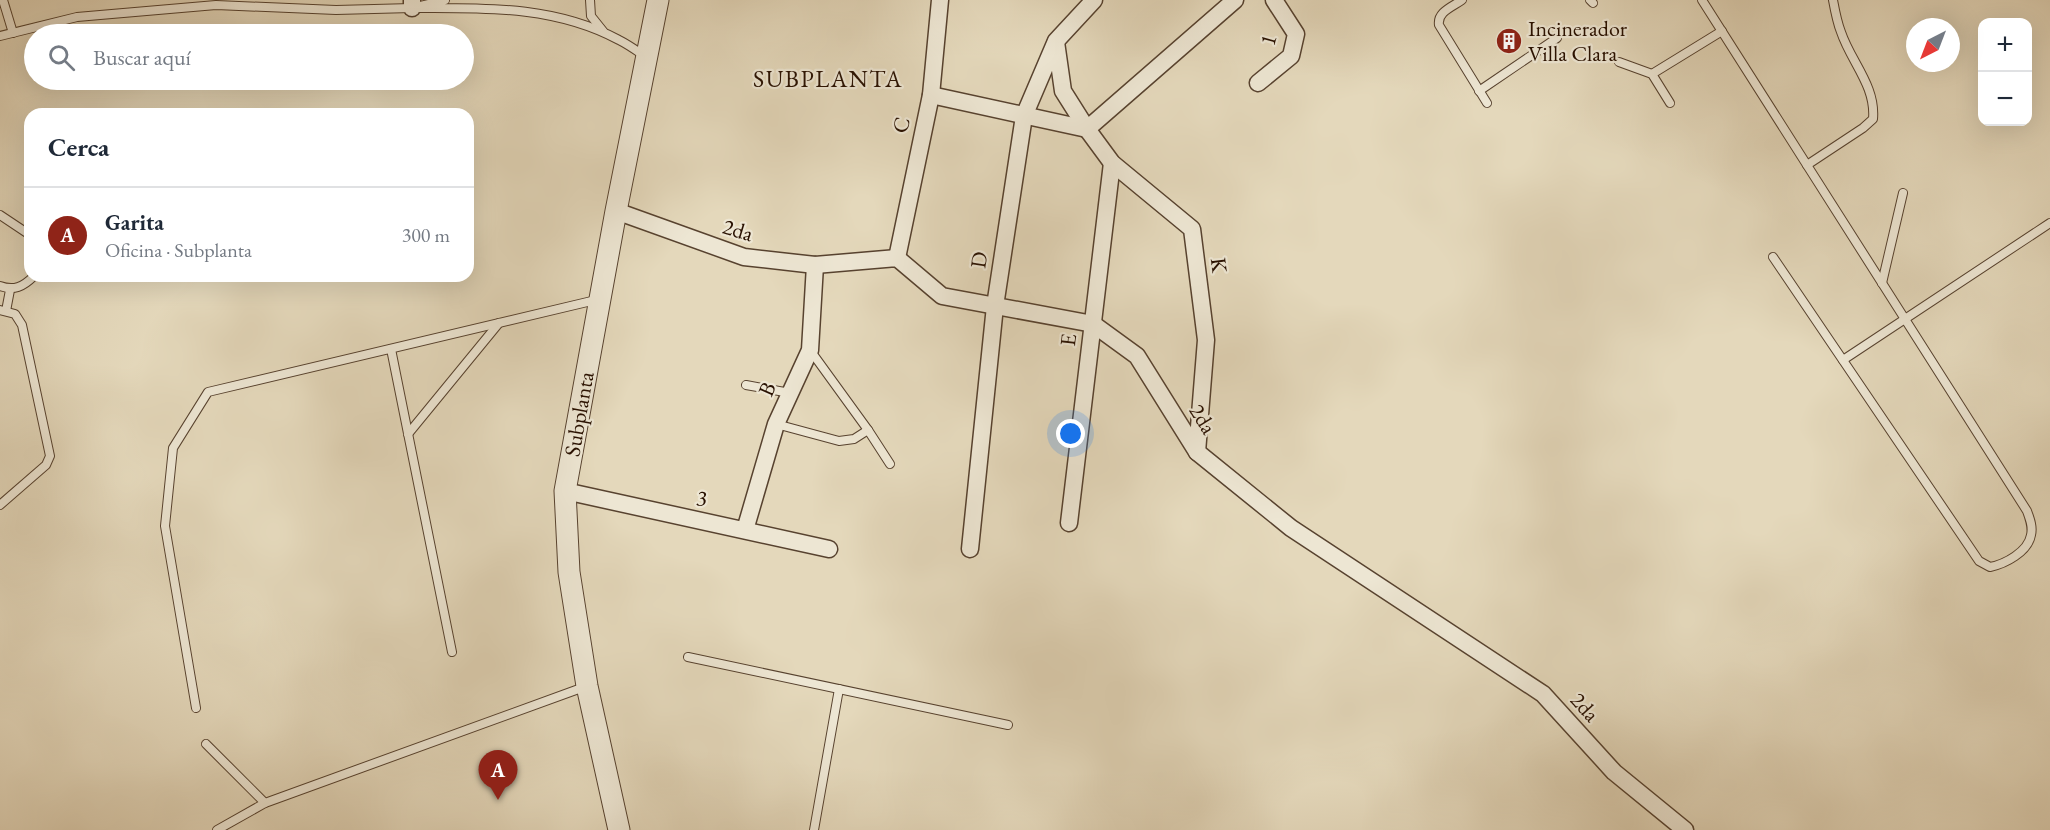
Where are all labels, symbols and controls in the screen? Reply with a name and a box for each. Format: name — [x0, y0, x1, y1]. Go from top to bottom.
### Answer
place label: Incinerador Villa Clara — [1528, 14, 1628, 68]
north arrow — [1906, 18, 1960, 72]
map controls — [1978, 18, 2032, 126]
button: + — [1978, 18, 2032, 72]
search box — [24, 24, 474, 90]
building icon: Incinerador Villa Clara — [1494, 26, 1524, 56]
street label: 1 — [1253, 31, 1283, 49]
icon: search — [45, 41, 78, 74]
text: Buscar aquí — [93, 43, 191, 72]
district label: SUBPLANTA — [753, 63, 903, 94]
button: − — [1978, 72, 2032, 126]
street label: C — [885, 114, 917, 136]
text: Cerca — [48, 130, 109, 164]
text: Garita — [105, 208, 164, 237]
street label: 2da — [719, 212, 757, 248]
text: A — [60, 222, 75, 248]
text: 300 m — [402, 222, 450, 248]
text: Oficina · Subplanta — [105, 237, 252, 263]
street label: D — [963, 250, 995, 270]
street label: K — [1204, 256, 1234, 275]
street label: E — [1053, 332, 1083, 348]
street label: Subplanta — [557, 369, 601, 459]
street label: B — [751, 377, 783, 401]
street label: 2da — [1183, 398, 1223, 440]
your location — [1056, 419, 1085, 448]
street label: 3 — [694, 483, 710, 513]
street label: 2da — [1564, 686, 1606, 728]
pin: A — [478, 750, 518, 800]

